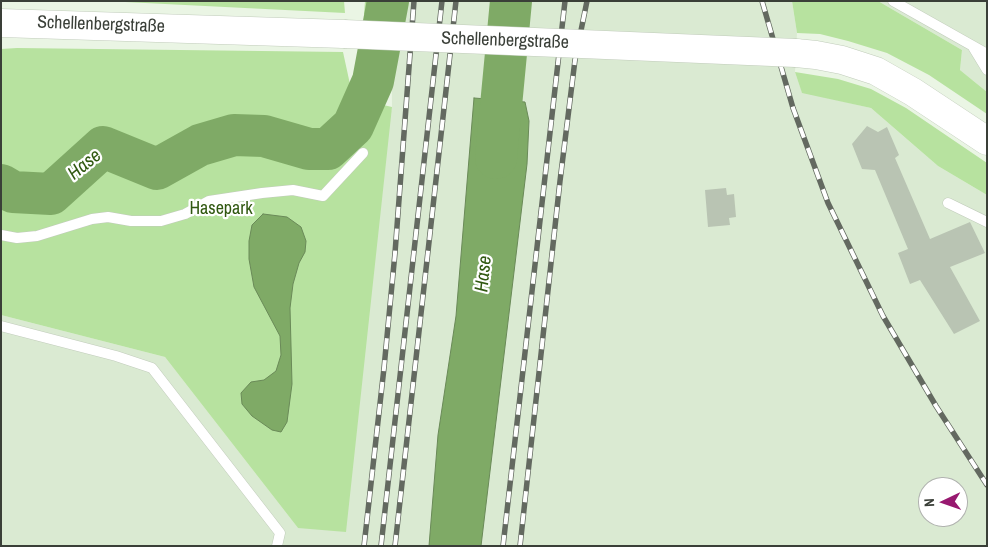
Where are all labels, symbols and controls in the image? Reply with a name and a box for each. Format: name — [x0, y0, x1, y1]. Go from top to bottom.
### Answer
street label: Schellenbergstraße — [37, 12, 165, 38]
street label: Schellenbergstraße — [441, 28, 569, 54]
water label: Hase — [64, 145, 106, 185]
park label: Hasepark — [189, 198, 253, 220]
water label: Hase — [471, 255, 497, 293]
north arrow — [918, 477, 968, 527]
text: N — [920, 498, 938, 507]

